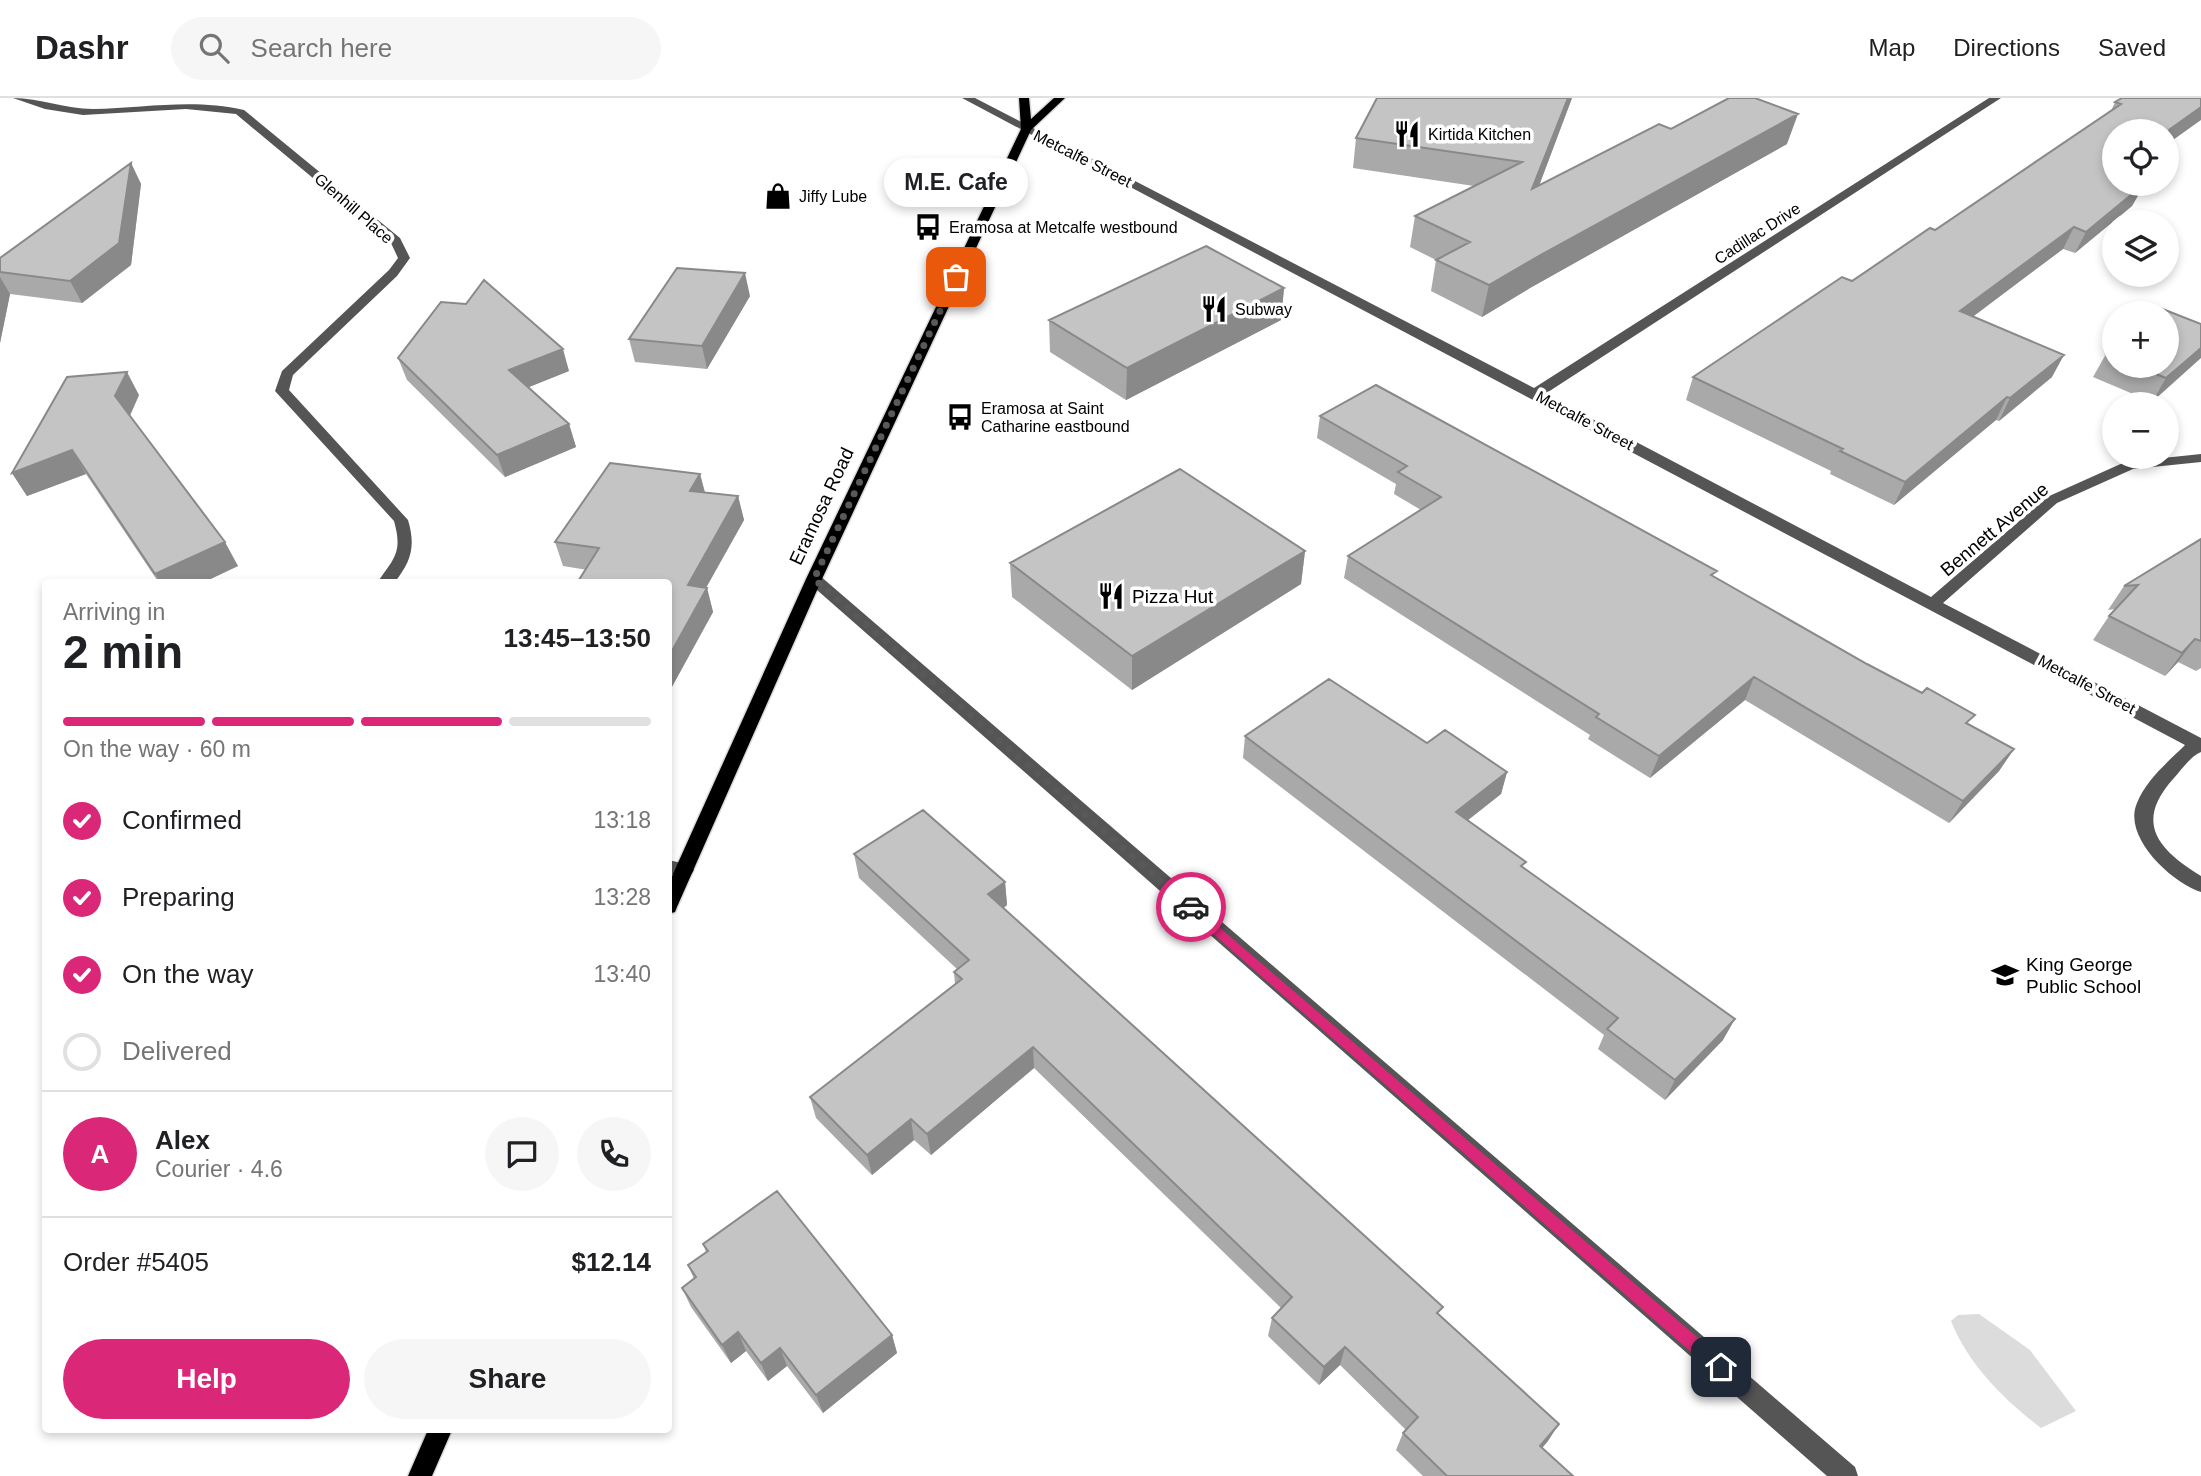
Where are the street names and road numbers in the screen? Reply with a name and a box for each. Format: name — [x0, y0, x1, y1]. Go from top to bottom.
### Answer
street label: Metcalfe Street — [1031, 126, 1135, 191]
street label: Glenhill Place — [311, 170, 396, 247]
street label: Cadillac Drive — [1711, 199, 1803, 267]
street label: Metcalfe Street — [1533, 388, 1637, 453]
street label: Eramosa Road — [785, 444, 858, 568]
street label: Bennett Avenue — [1936, 478, 2052, 580]
street label: Metcalfe Street — [2035, 652, 2139, 717]

